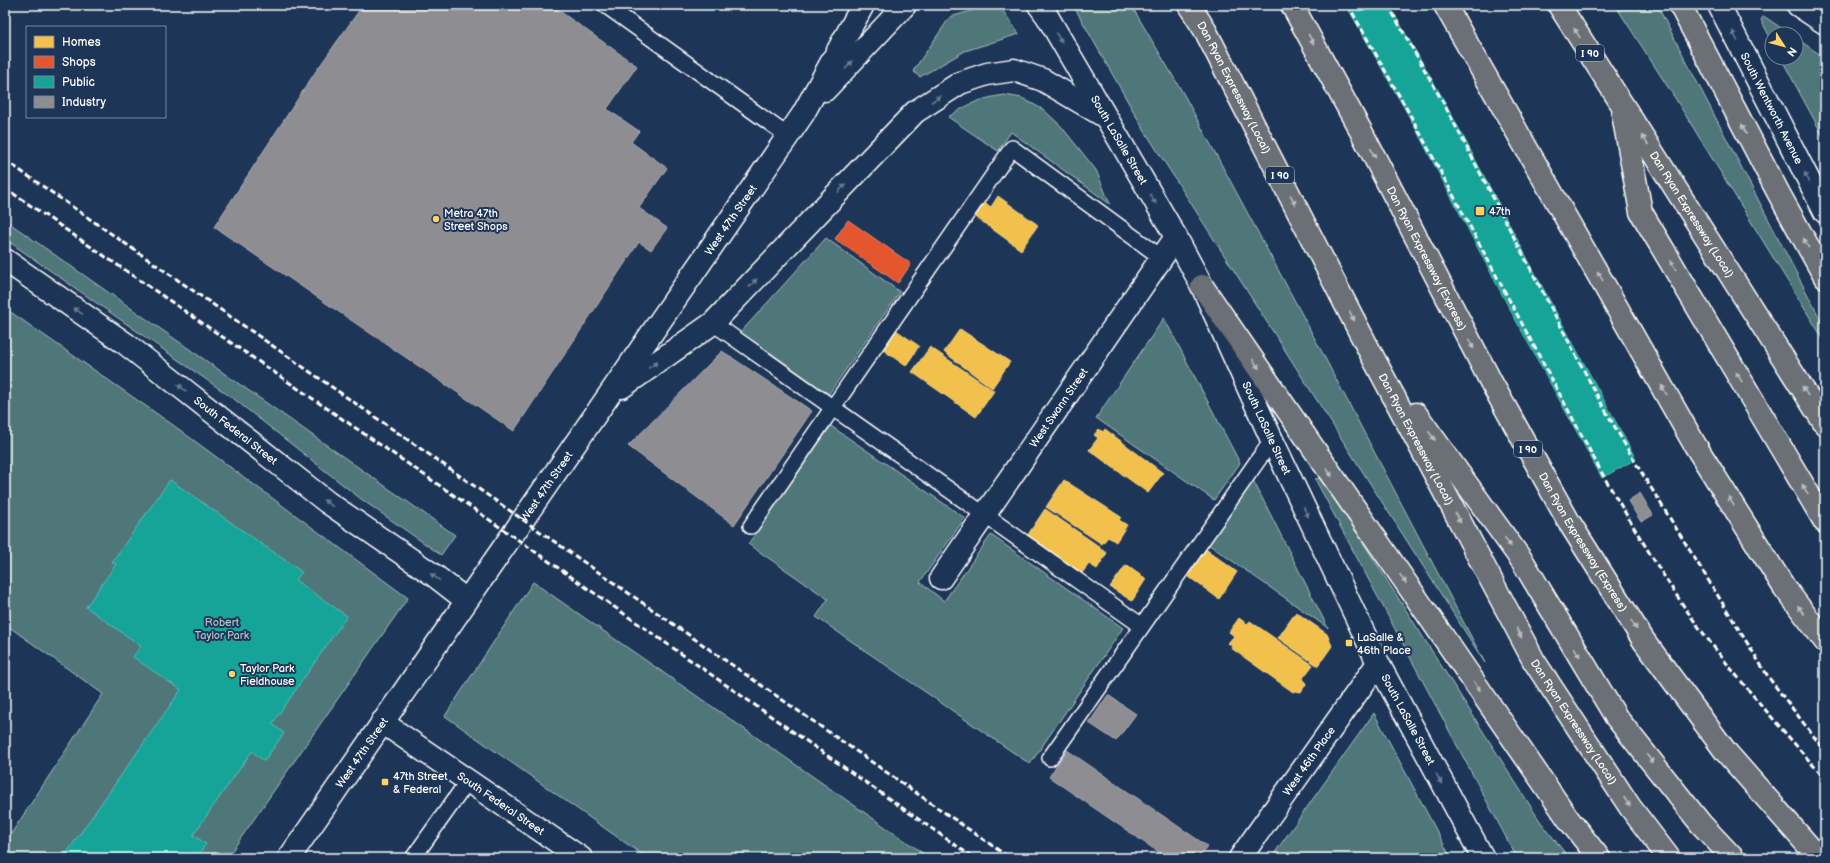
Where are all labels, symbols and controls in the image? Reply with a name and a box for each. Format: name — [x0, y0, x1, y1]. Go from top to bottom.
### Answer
street label: Dan Ryan Expressway (Local) — [1194, 19, 1273, 156]
legend — [26, 26, 166, 118]
north arrow — [1764, 26, 1804, 66]
one-way arrow — [1573, 28, 1581, 38]
one-way arrow — [1732, 31, 1738, 42]
one-way arrow — [1056, 32, 1063, 44]
one-way arrow — [1307, 33, 1314, 45]
text: Homes — [62, 35, 101, 50]
text: N — [1784, 44, 1799, 59]
road number: I 90 — [1576, 45, 1604, 61]
street label: South Wentworth Avenue — [1737, 51, 1806, 167]
text: Shops — [62, 55, 96, 70]
one-way arrow — [844, 60, 853, 70]
text: Public — [62, 75, 95, 90]
street label: South LaSalle Street — [1088, 93, 1150, 187]
text: Industry — [62, 95, 107, 110]
one-way arrow — [930, 95, 942, 102]
one-way arrow — [1741, 123, 1748, 134]
one-way arrow — [1641, 134, 1648, 145]
one-way arrow — [1369, 148, 1376, 159]
street label: Dan Ryan Expressway (Local) — [1647, 149, 1736, 280]
road number: I 90 — [1266, 167, 1294, 183]
one-way arrow — [1804, 171, 1810, 183]
street label: West 47th Street — [702, 182, 760, 258]
one-way arrow — [837, 183, 847, 193]
street label: Dan Ryan Expressway (Express) — [1384, 184, 1469, 333]
one-way arrow — [1150, 193, 1157, 205]
one-way arrow — [1290, 194, 1296, 205]
marker: 47th — [1474, 205, 1486, 217]
place label: 47th — [1489, 205, 1511, 218]
place label: Metra 47th Street Shops — [444, 207, 508, 233]
marker: Metra 47th Street Shops — [431, 214, 441, 224]
one-way arrow — [1802, 237, 1809, 249]
one-way arrow — [1669, 259, 1676, 271]
one-way arrow — [1597, 271, 1603, 282]
one-way arrow — [748, 278, 758, 288]
one-way arrow — [72, 307, 83, 315]
one-way arrow — [1349, 310, 1355, 321]
one-way arrow — [1468, 338, 1474, 349]
one-way arrow — [1252, 359, 1260, 370]
one-way arrow — [648, 361, 658, 369]
street label: West Swann Street — [1027, 365, 1091, 450]
street label: Dan Ryan Expressway (Local) — [1376, 371, 1456, 507]
one-way arrow — [1735, 371, 1742, 383]
street label: South LaSalle Street — [1239, 380, 1294, 477]
one-way arrow — [176, 384, 187, 392]
one-way arrow — [1661, 384, 1668, 395]
one-way arrow — [1801, 385, 1808, 397]
street label: South Federal Street — [191, 394, 280, 468]
one-way arrow — [1428, 431, 1436, 441]
road number: I 90 — [1514, 441, 1542, 457]
street label: West 47th Street — [518, 449, 576, 524]
one-way arrow — [1325, 466, 1333, 477]
street label: Dan Ryan Expressway (Express) — [1536, 470, 1630, 614]
one-way arrow — [1802, 483, 1809, 495]
one-way arrow — [1727, 495, 1734, 507]
one-way arrow — [323, 499, 333, 507]
one-way arrow — [1303, 507, 1309, 518]
one-way arrow — [1455, 513, 1462, 524]
one-way arrow — [1504, 536, 1512, 547]
one-way arrow — [430, 573, 440, 581]
one-way arrow — [1399, 573, 1407, 584]
one-way arrow — [1798, 605, 1806, 615]
park label: Robert Taylor Park — [195, 616, 250, 642]
one-way arrow — [1631, 619, 1638, 631]
one-way arrow — [1516, 628, 1522, 639]
place label: LaSalle & 46th Place — [1357, 631, 1411, 657]
marker: LaSalle & 46th Place — [1344, 638, 1354, 648]
one-way arrow — [1573, 646, 1580, 658]
street label: Dan Ryan Expressway (Local) — [1528, 657, 1619, 787]
place label: Taylor Park Fieldhouse — [240, 662, 295, 688]
marker: Taylor Park Fieldhouse — [227, 669, 237, 679]
street label: South LaSalle Street — [1378, 672, 1438, 768]
one-way arrow — [1473, 681, 1481, 691]
street label: West 47th Street — [333, 715, 391, 791]
street label: West 46th Place — [1280, 724, 1338, 798]
one-way arrow — [1645, 754, 1654, 765]
street label: South Federal Street — [455, 769, 547, 838]
place label: 47th Street & Federal — [393, 770, 448, 796]
one-way arrow — [1436, 773, 1443, 785]
marker: 47th Street & Federal — [380, 777, 390, 787]
one-way arrow — [1623, 797, 1631, 807]

